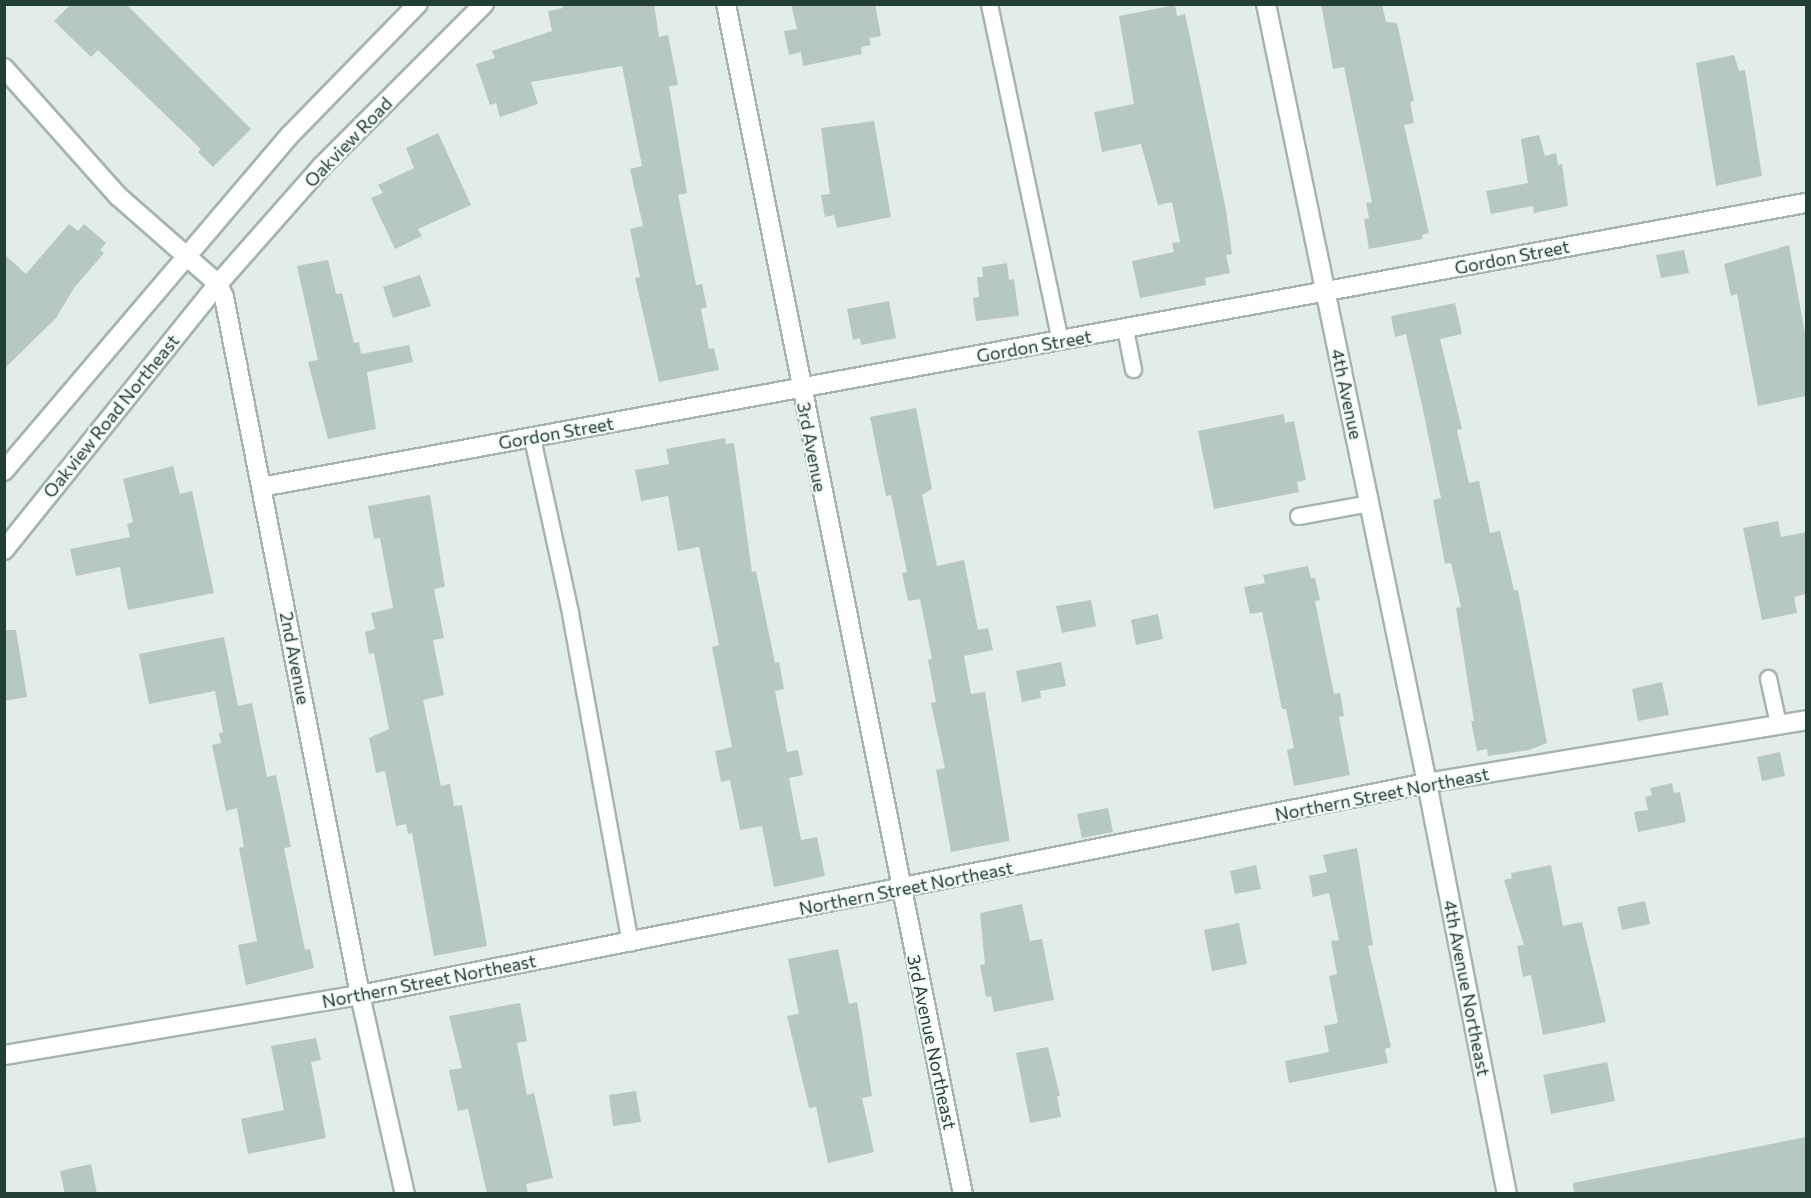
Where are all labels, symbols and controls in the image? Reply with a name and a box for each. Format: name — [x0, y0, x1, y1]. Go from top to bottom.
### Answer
street label: Oakview Road — [300, 92, 396, 192]
street label: Gordon Street — [1453, 235, 1571, 279]
street label: Gordon Street — [975, 325, 1093, 367]
street label: Oakview Road Northeast — [38, 330, 184, 502]
street label: 4th Avenue — [1327, 347, 1367, 441]
street label: 3rd Avenue — [793, 400, 831, 494]
street label: Gordon Street — [497, 412, 615, 454]
street label: 2nd Avenue — [275, 610, 315, 706]
street label: Northern Street Northeast — [1273, 763, 1491, 825]
street label: Northern Street Northeast — [797, 857, 1015, 919]
street label: 4th Avenue Northeast — [1439, 898, 1495, 1078]
street label: Northern Street Northeast — [320, 950, 538, 1012]
street label: 3rd Avenue Northeast — [903, 953, 961, 1131]

